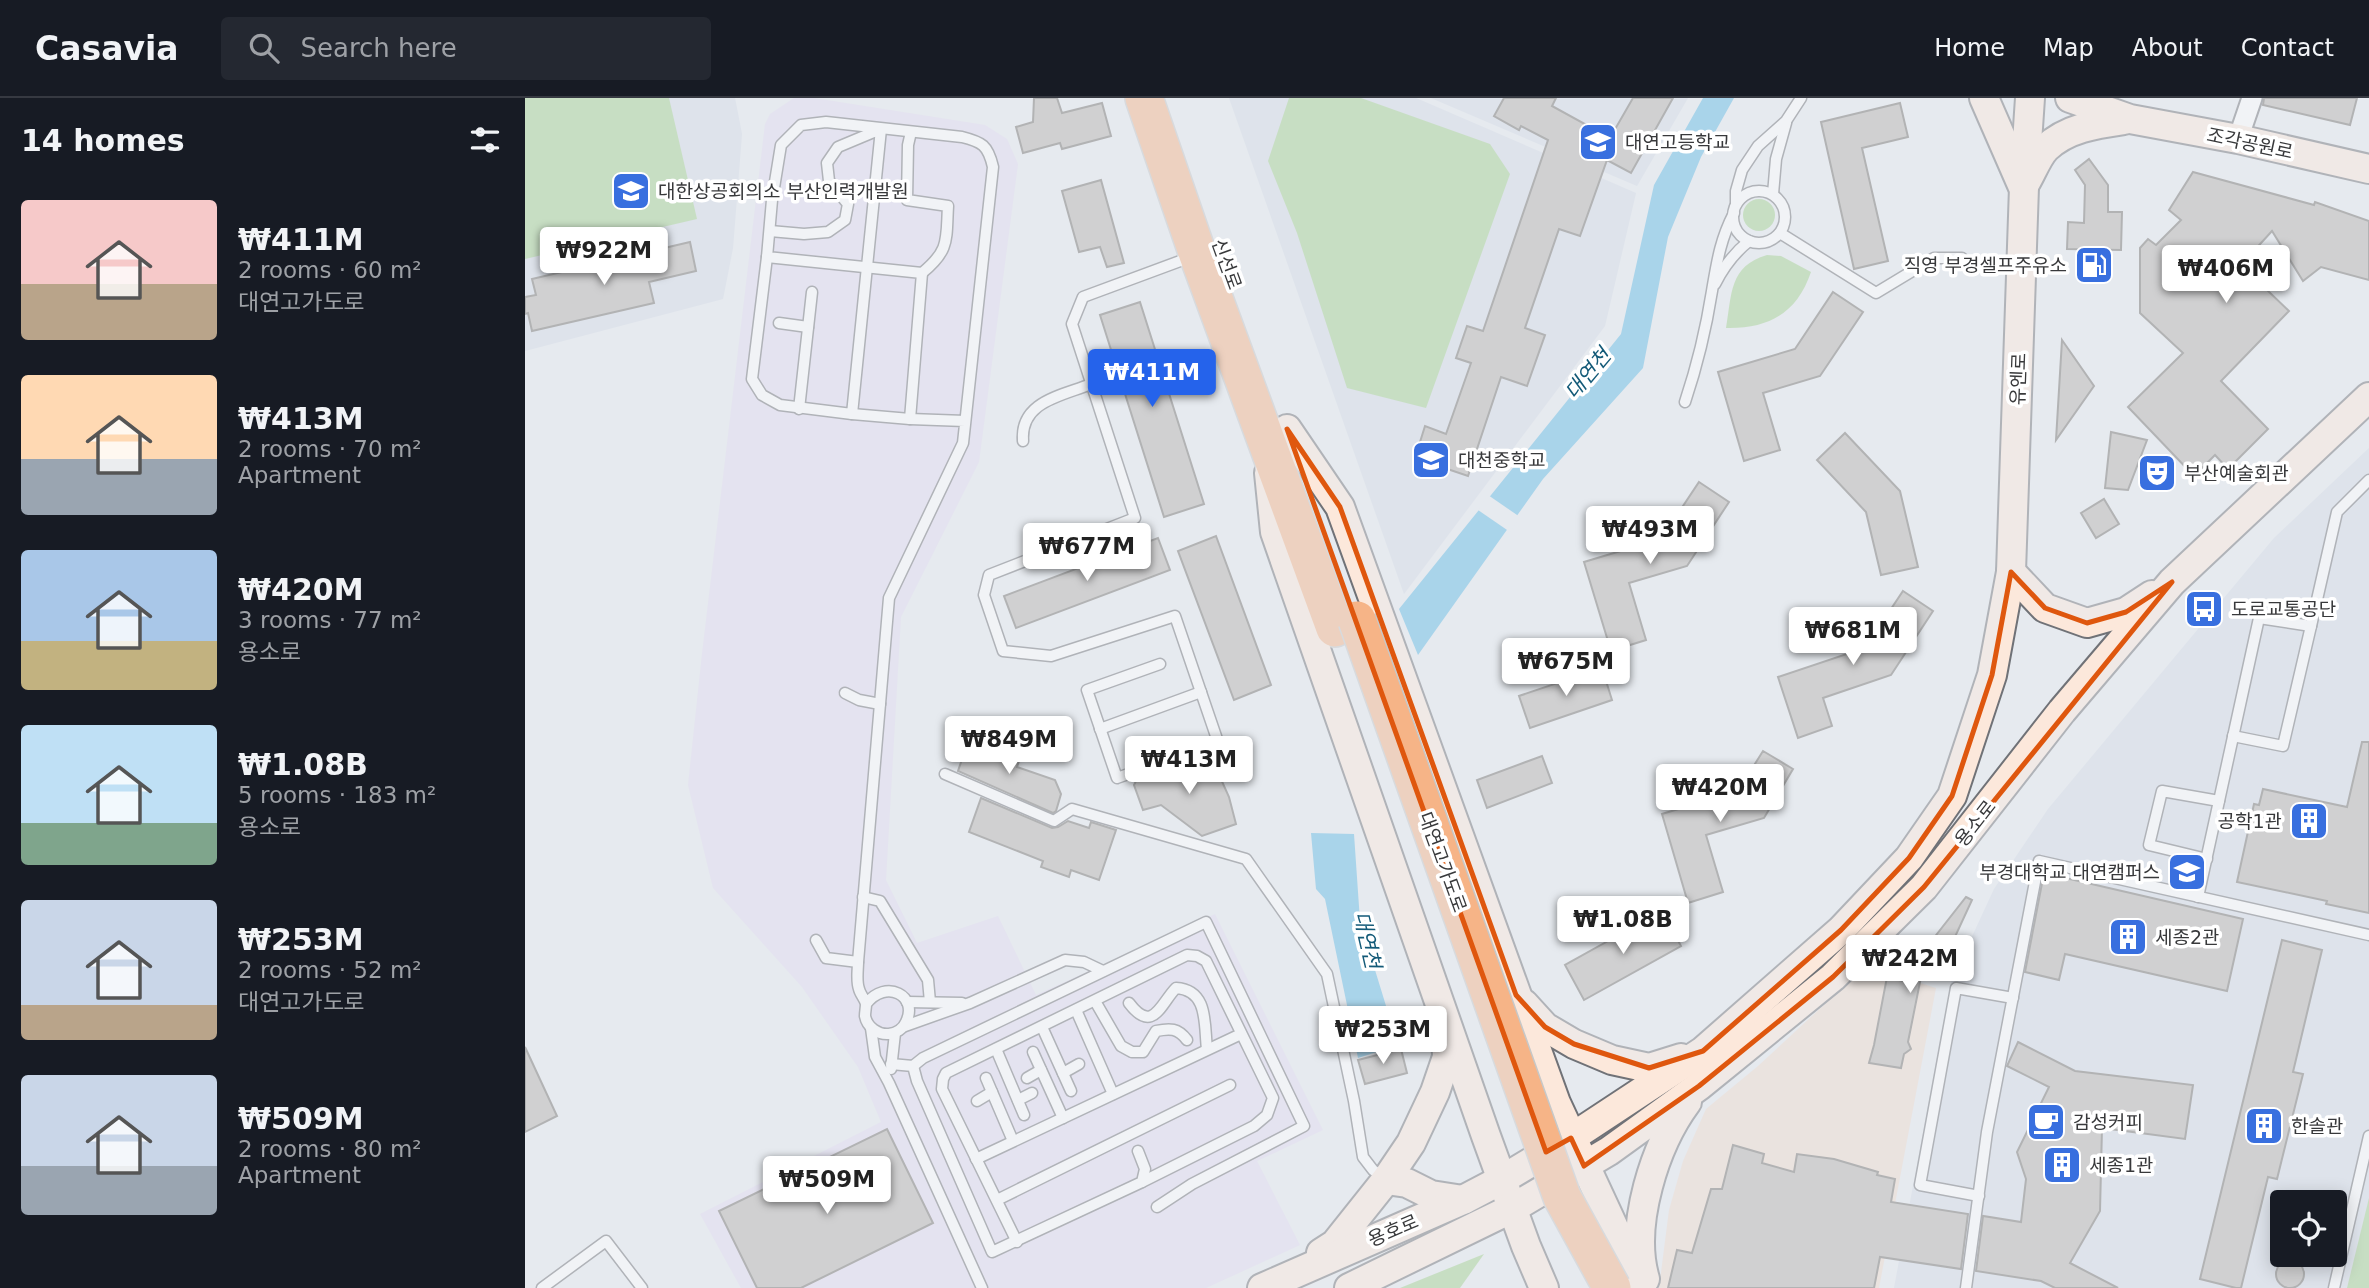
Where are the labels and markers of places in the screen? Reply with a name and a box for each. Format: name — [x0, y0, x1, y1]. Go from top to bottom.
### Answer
school or university icon: 대연고등학교 — [1577, 121, 1619, 163]
place label: 대연고등학교 — [1625, 131, 1730, 153]
school or university icon: 대한상공회의소 부산인력개발원 — [610, 170, 652, 212]
place label: 대한상공회의소 부산인력개발원 — [658, 180, 909, 202]
pin: ₩922M — [555, 228, 653, 287]
fuel station icon: 직영 부경셀프주유소 — [2073, 244, 2115, 286]
pin: ₩406M — [2177, 246, 2275, 305]
place label: 직영 부경셀프주유소 — [1904, 254, 2067, 276]
pin: ₩411M — [1103, 350, 1201, 409]
school or university icon: 대천중학교 — [1410, 439, 1452, 481]
place label: 대천중학교 — [1458, 449, 1545, 471]
theatre icon: 부산예술회관 — [2136, 452, 2178, 494]
place label: 부산예술회관 — [2184, 462, 2289, 484]
pin: ₩493M — [1601, 506, 1699, 566]
pin: ₩677M — [1038, 524, 1136, 583]
bus stop icon: 도로교통공단 — [2183, 588, 2225, 630]
place label: 도로교통공단 — [2231, 598, 2336, 620]
pin: ₩681M — [1804, 608, 1902, 667]
pin: ₩675M — [1517, 638, 1615, 698]
pin: ₩849M — [960, 716, 1058, 776]
pin: ₩413M — [1140, 736, 1238, 796]
pin: ₩420M — [1671, 764, 1769, 824]
building icon: 공학1관 — [2288, 800, 2330, 842]
place label: 공학1관 — [2217, 810, 2282, 832]
school or university icon: 부경대학교 대연캠퍼스 — [2166, 851, 2208, 893]
place label: 부경대학교 대연캠퍼스 — [1979, 861, 2160, 883]
pin: ₩1.08B — [1566, 896, 1680, 956]
building icon: 세종2관 — [2107, 916, 2149, 958]
place label: 세종2관 — [2155, 926, 2220, 948]
pin: ₩242M — [1861, 936, 1959, 995]
pin: ₩253M — [1334, 1006, 1432, 1066]
cafe icon: 감성커피 — [2025, 1101, 2067, 1143]
building icon: 한솔관 — [2243, 1105, 2285, 1147]
place label: 감성커피 — [2073, 1111, 2143, 1133]
place label: 한솔관 — [2291, 1115, 2343, 1137]
building icon: 세종1관 — [2041, 1144, 2083, 1186]
place label: 세종1관 — [2089, 1154, 2154, 1176]
pin: ₩509M — [778, 1156, 876, 1216]

